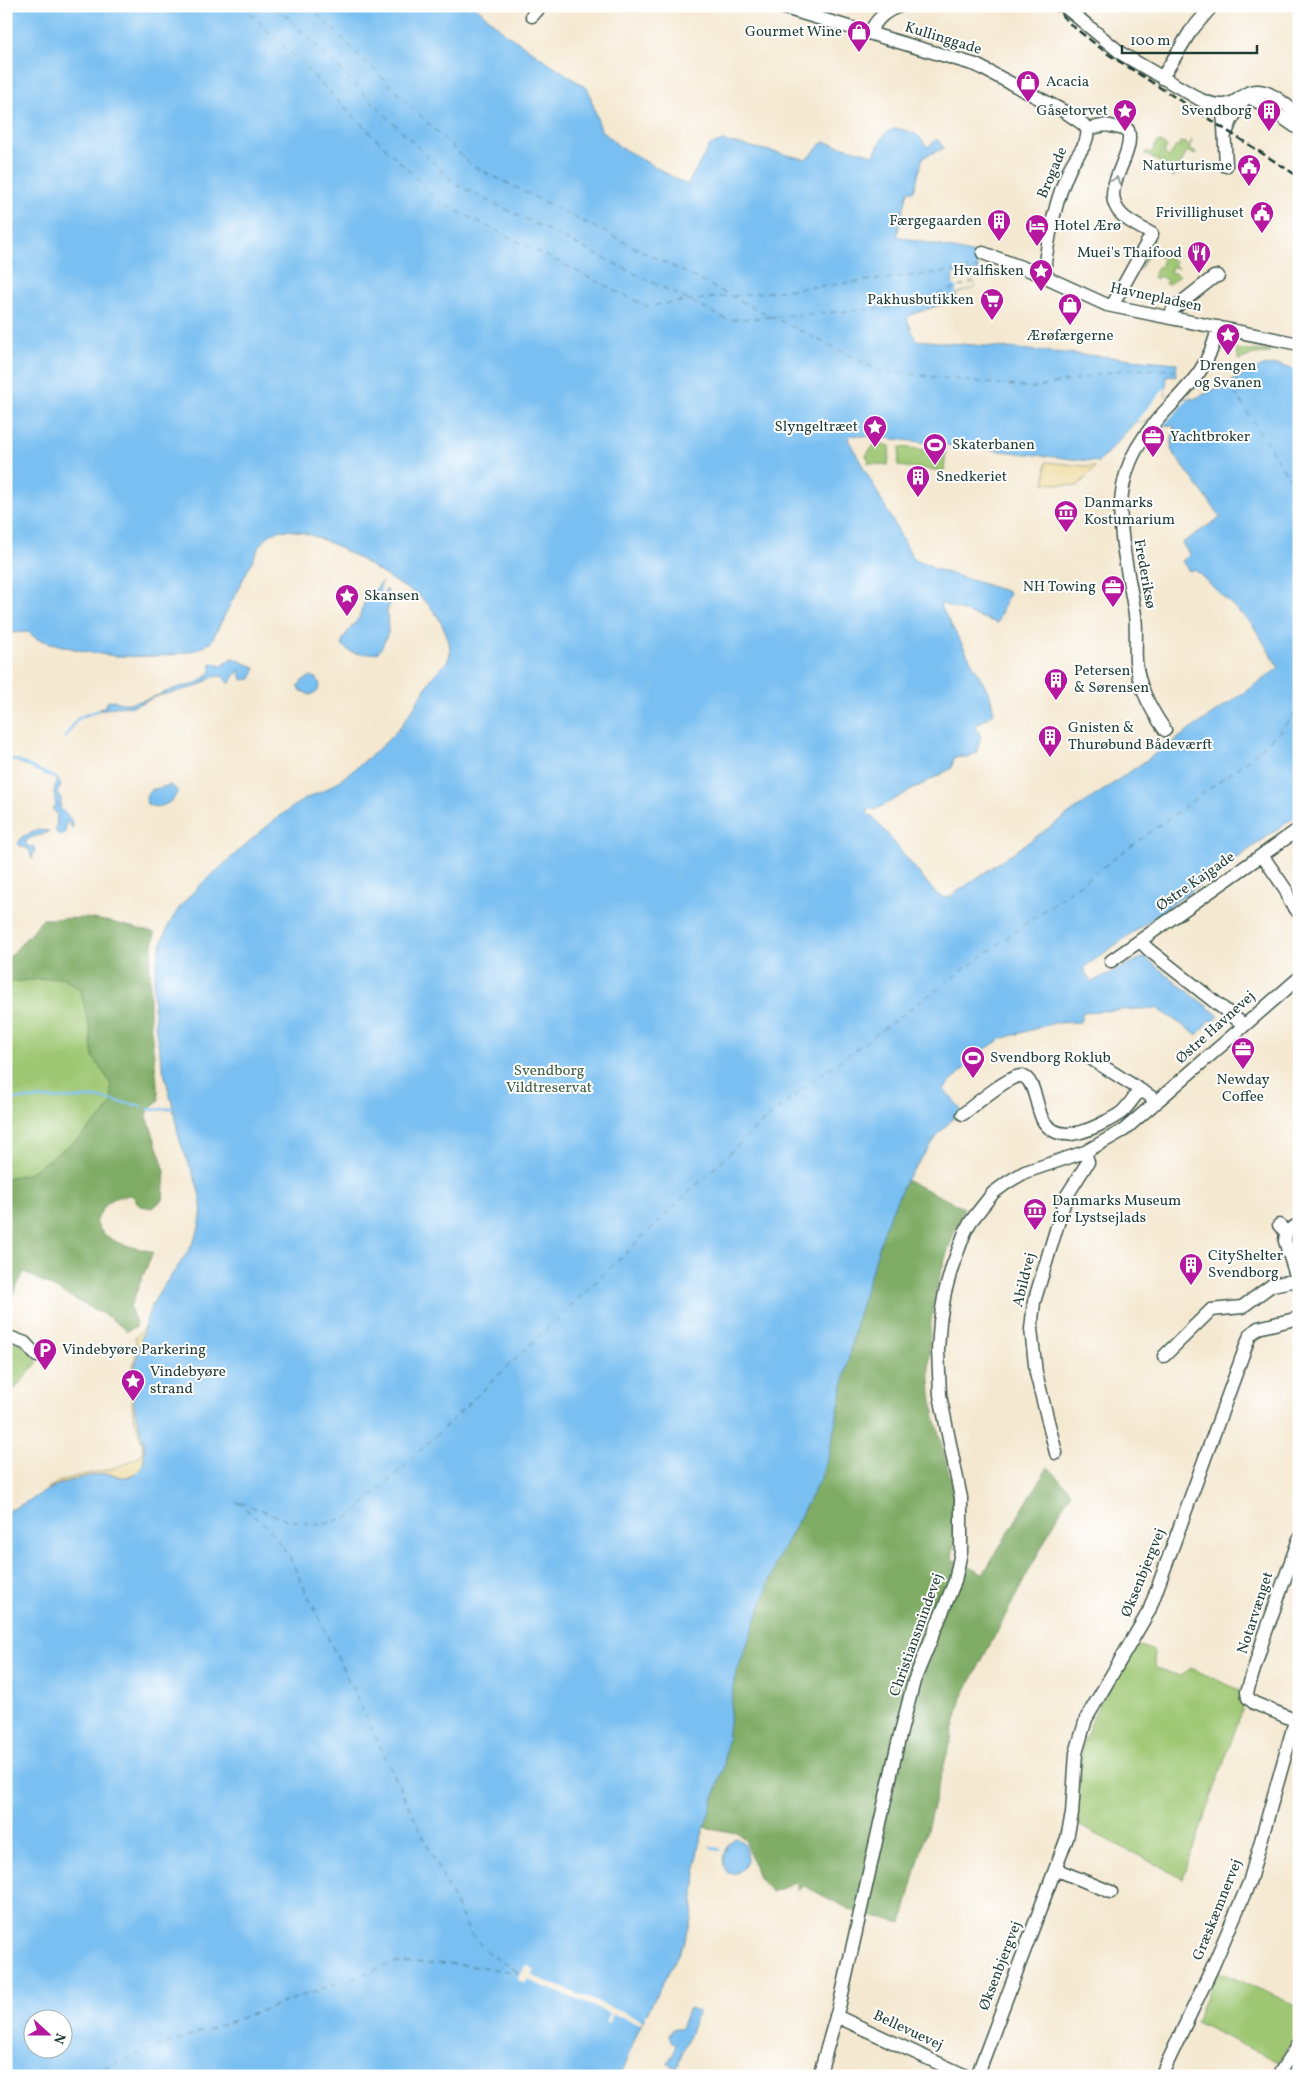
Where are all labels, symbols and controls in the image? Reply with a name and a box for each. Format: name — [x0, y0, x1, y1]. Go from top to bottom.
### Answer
street label: Kullinggade — [902, 17, 984, 61]
shop icon: Gourmet Wine — [846, 19, 872, 53]
place label: Gourmet Wine — [745, 22, 842, 43]
scale bar — [1122, 22, 1258, 54]
text: 100 m — [1130, 31, 1170, 52]
shop icon: Acacia — [1015, 69, 1041, 103]
place label: Acacia — [1046, 72, 1089, 93]
place icon: Gåsetorvet — [1112, 98, 1138, 132]
building icon: Svendborg — [1256, 98, 1282, 132]
place label: Gåsetorvet — [1037, 101, 1108, 122]
place label: Svendborg — [1181, 101, 1252, 122]
street label: Brogade — [1033, 144, 1073, 202]
public building icon: Naturturisme — [1236, 153, 1262, 187]
place label: Naturturisme — [1142, 156, 1232, 177]
one-way arrow — [1110, 176, 1120, 185]
public building icon: Frivillighuset — [1249, 200, 1275, 234]
place label: Frivillighuset — [1155, 203, 1244, 224]
building icon: Færgegaarden — [986, 208, 1012, 242]
place label: Færgegaarden — [889, 211, 982, 232]
hotel icon: Hotel Ærø — [1024, 213, 1050, 247]
place label: Hotel Ærø — [1054, 216, 1121, 237]
restaurant icon: Muei's Thaifood — [1186, 240, 1212, 274]
place label: Muei's Thaifood — [1077, 243, 1182, 264]
place icon: Hvalfisken — [1028, 258, 1054, 292]
place label: Hvalfisken — [953, 261, 1024, 282]
street label: Havnepladsen — [1108, 278, 1204, 318]
supermarket icon: Pakhusbutikken — [979, 287, 1005, 321]
place label: Pakhusbutikken — [867, 290, 974, 311]
shop icon: Ærøfærgerne — [1057, 292, 1083, 326]
place icon: Drengen og Svanen — [1215, 322, 1241, 356]
place label: Ærøfærgerne — [1027, 326, 1114, 347]
place label: Drengen og Svanen — [1194, 356, 1262, 394]
place icon: Slyngeltræet — [862, 414, 888, 448]
place label: Slyngeltræet — [774, 417, 858, 438]
office icon: Yachtbroker — [1140, 424, 1166, 458]
place label: Yachtbroker — [1170, 427, 1250, 448]
sports icon: Skaterbanen — [922, 432, 948, 466]
place label: Skaterbanen — [952, 435, 1035, 456]
building icon: Snedkeriet — [905, 464, 931, 498]
place label: Snedkeriet — [936, 467, 1007, 488]
place label: Danmarks Kostumarium — [1084, 493, 1175, 531]
museum icon: Danmarks Kostumarium — [1053, 499, 1079, 533]
street label: Frederiksø — [1128, 538, 1160, 610]
office icon: NH Towing — [1100, 574, 1126, 608]
place label: NH Towing — [1023, 577, 1096, 598]
place icon: Skansen — [334, 583, 360, 617]
place label: Skansen — [364, 586, 419, 607]
place label: Petersen & Sørensen — [1074, 661, 1149, 699]
building icon: Petersen & Sørensen — [1043, 667, 1069, 701]
place label: Gnisten & Thurøbund Bådeværft — [1068, 718, 1212, 756]
building icon: Gnisten & Thurøbund Bådeværft — [1037, 724, 1063, 758]
street label: Østre Kajgade — [1152, 847, 1240, 917]
street label: Østre Havnevej — [1172, 987, 1260, 1069]
office icon: Newday Coffee — [1230, 1036, 1256, 1070]
sports icon: Svendborg Roklub — [960, 1045, 986, 1079]
place label: Svendborg Roklub — [990, 1048, 1111, 1069]
park label: Svendborg Vildtreservat — [506, 1061, 592, 1099]
place label: Newday Coffee — [1216, 1070, 1270, 1108]
place label: Danmarks Museum for Lystsejlads — [1052, 1191, 1181, 1229]
museum icon: Danmarks Museum for Lystsejlads — [1022, 1197, 1048, 1231]
place label: CityShelter Svendborg — [1208, 1246, 1283, 1284]
street label: Abildvej — [1008, 1251, 1042, 1309]
building icon: CityShelter Svendborg — [1178, 1252, 1204, 1286]
parking icon: Vindebyøre Parkering — [32, 1337, 58, 1371]
place label: Vindebyøre Parkering — [62, 1340, 206, 1361]
place label: Vindebyøre strand — [150, 1362, 226, 1400]
place icon: Vindebyøre strand — [120, 1368, 146, 1402]
street label: Øksenbjergvej — [1117, 1525, 1171, 1621]
street label: Notarvænget — [1233, 1569, 1279, 1657]
street label: Christiansmindevej — [885, 1570, 949, 1700]
street label: Græskæmnervej — [1188, 1856, 1248, 1964]
street label: Øksenbjergvej — [974, 1918, 1028, 2014]
street label: Bellevuevej — [870, 2006, 946, 2056]
north arrow — [22, 2010, 72, 2060]
text: N — [48, 2030, 69, 2046]

